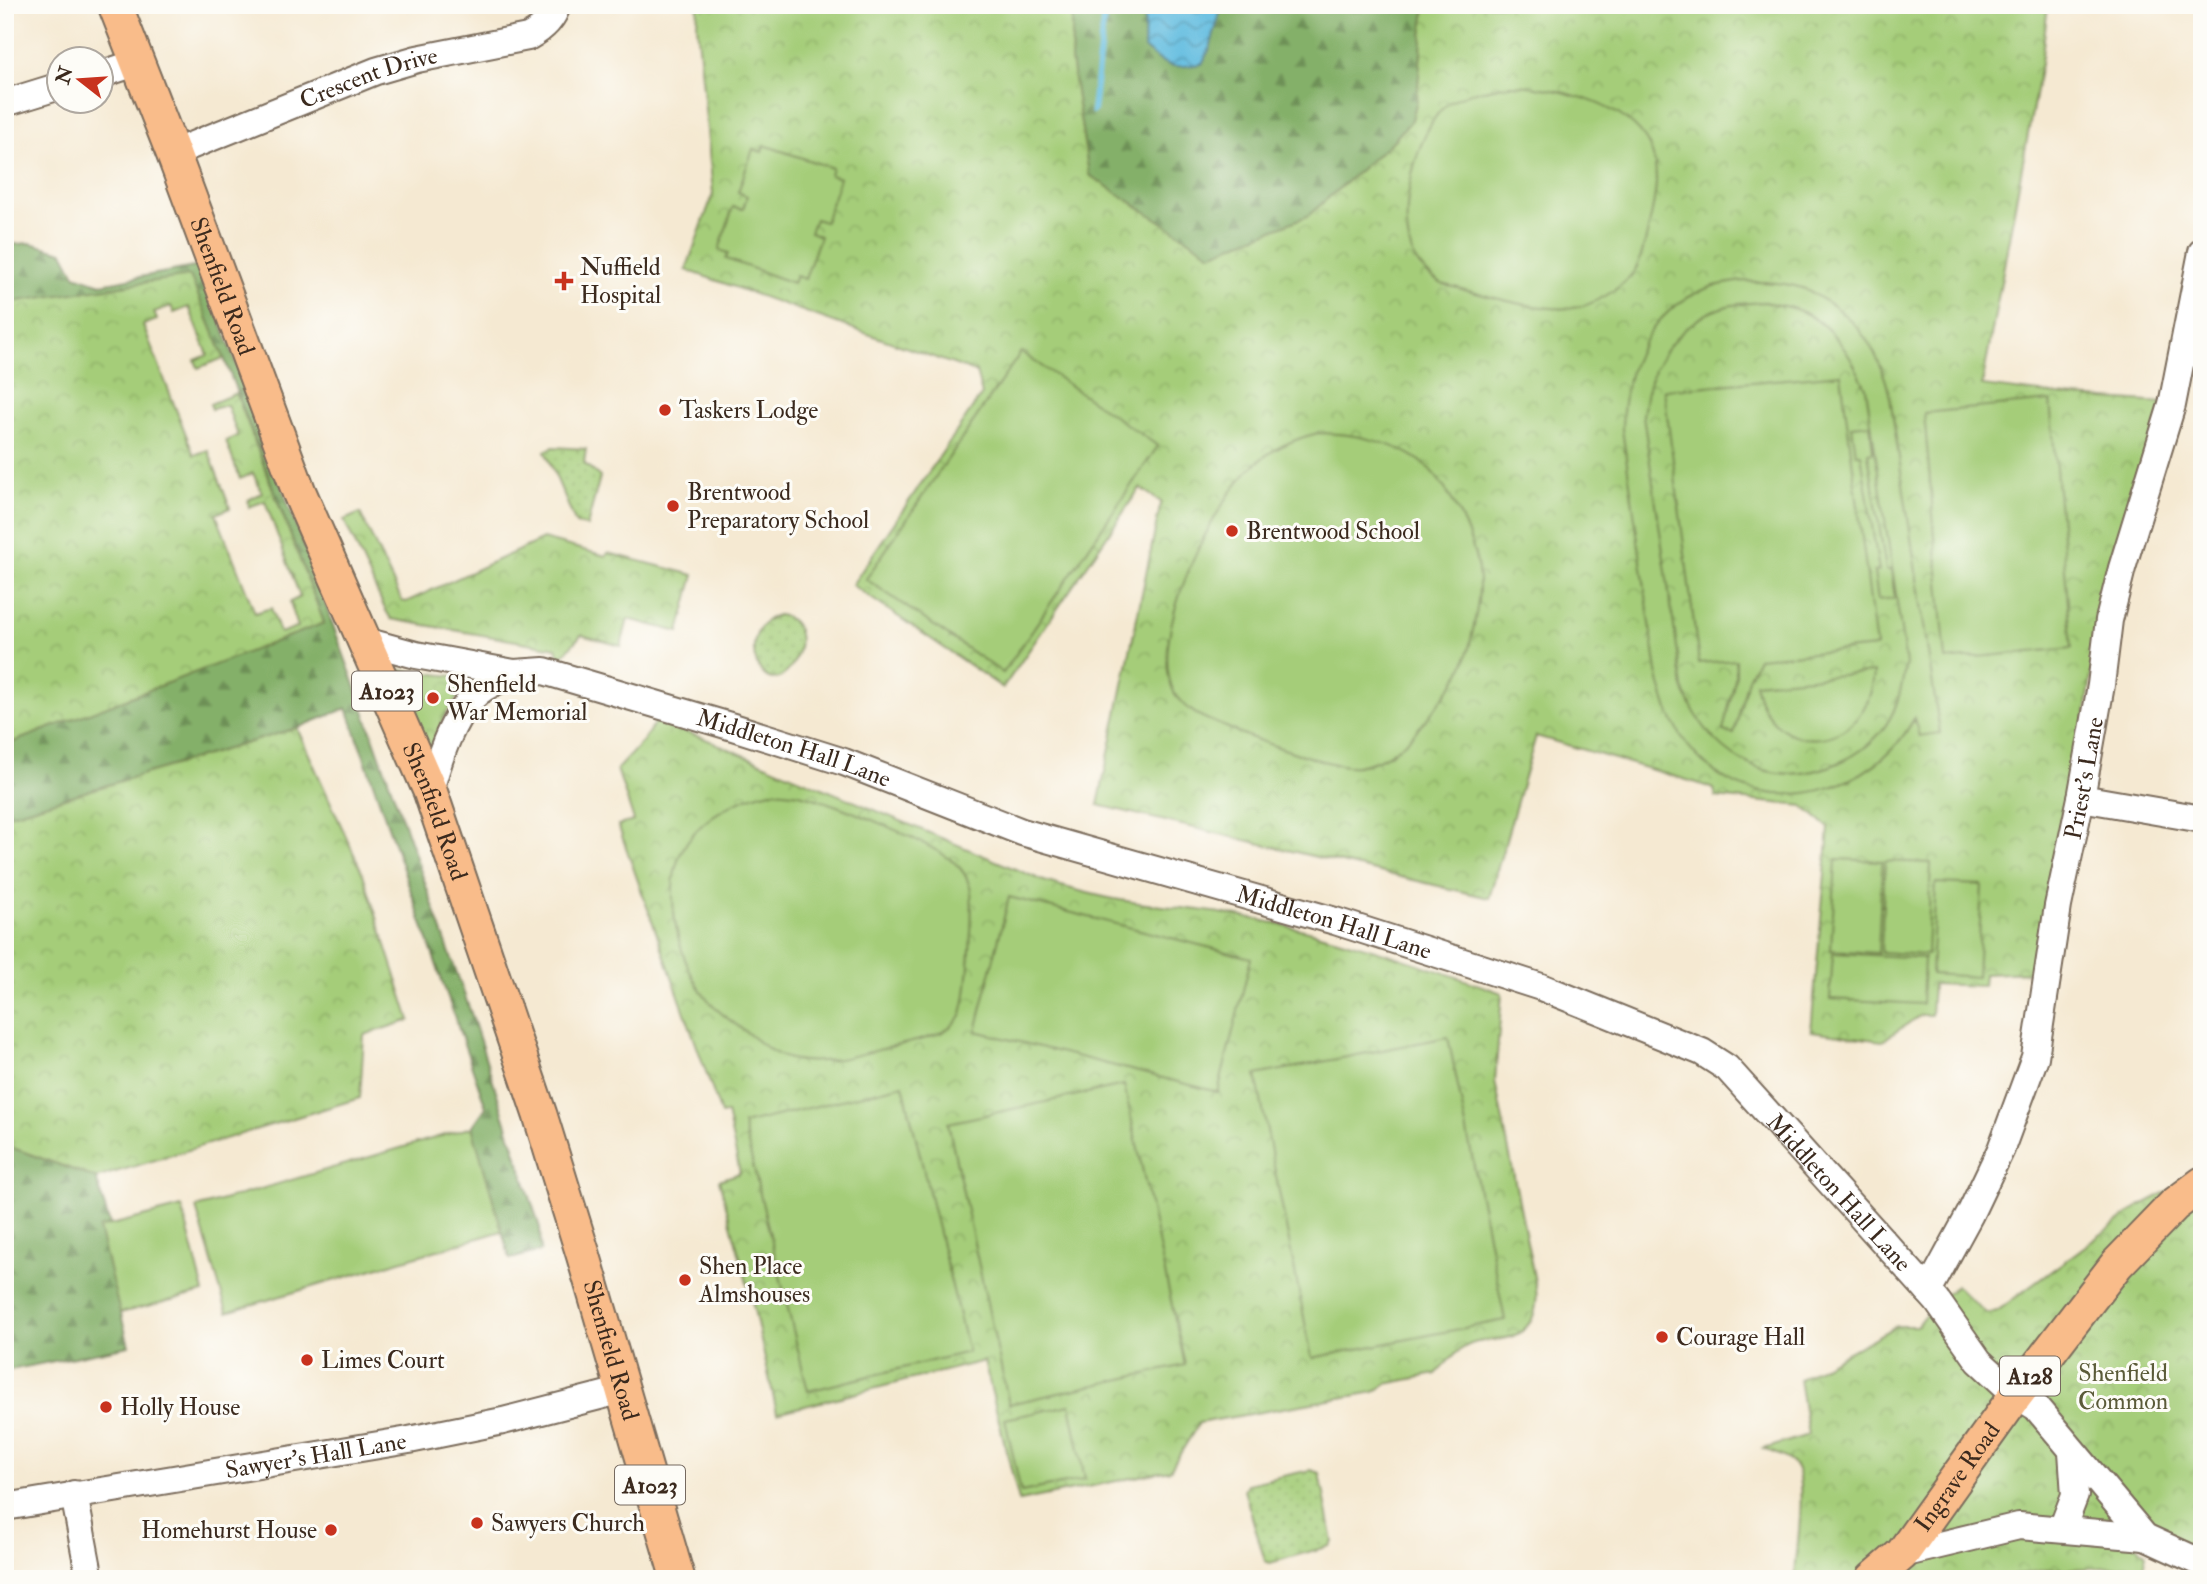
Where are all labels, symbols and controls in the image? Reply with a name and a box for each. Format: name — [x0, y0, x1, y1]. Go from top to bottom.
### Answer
street label: Crescent Drive — [295, 40, 440, 116]
north arrow — [46, 46, 116, 116]
text: N — [50, 63, 79, 88]
street label: Shenfield Road — [183, 213, 262, 360]
place label: Nuffield Hospital — [580, 252, 661, 311]
marker: Nuffield Hospital — [554, 271, 574, 291]
place label: Taskers Lodge — [679, 395, 818, 426]
marker: Taskers Lodge — [657, 402, 673, 418]
place label: Brentwood Preparatory School — [687, 477, 869, 536]
marker: Brentwood Preparatory School — [665, 498, 681, 514]
place label: Brentwood School — [1246, 516, 1420, 547]
marker: Brentwood School — [1224, 523, 1240, 539]
place label: Shenfield War Memorial — [446, 669, 587, 728]
road number: A1023 — [352, 671, 422, 710]
marker: Shenfield War Memorial — [425, 690, 441, 706]
street label: Middleton Hall Lane — [693, 702, 895, 794]
street label: Priest's Lane — [2057, 715, 2111, 842]
street label: Shenfield Road — [395, 738, 475, 885]
street label: Middleton Hall Lane — [1233, 878, 1435, 966]
street label: Middleton Hall Lane — [1760, 1107, 1919, 1278]
place label: Shen Place Almshouses — [698, 1251, 810, 1310]
marker: Shen Place Almshouses — [677, 1272, 693, 1288]
street label: Shenfield Road — [576, 1276, 646, 1424]
place label: Courage Hall — [1676, 1322, 1805, 1353]
marker: Courage Hall — [1654, 1329, 1670, 1345]
place label: Limes Court — [321, 1345, 445, 1376]
marker: Limes Court — [299, 1352, 315, 1368]
road number: A128 — [2000, 1357, 2060, 1396]
park label: Shenfield Common — [2078, 1358, 2168, 1417]
place label: Holly House — [120, 1392, 240, 1423]
marker: Holly House — [98, 1399, 114, 1415]
street label: Ingrave Road — [1907, 1416, 2007, 1538]
street label: Sawyer's Hall Lane — [223, 1425, 409, 1486]
road number: A1023 — [615, 1466, 685, 1504]
place label: Sawyers Church — [491, 1508, 645, 1539]
place label: Homehurst House — [141, 1515, 317, 1546]
marker: Sawyers Church — [469, 1515, 485, 1531]
marker: Homehurst House — [323, 1522, 339, 1538]

